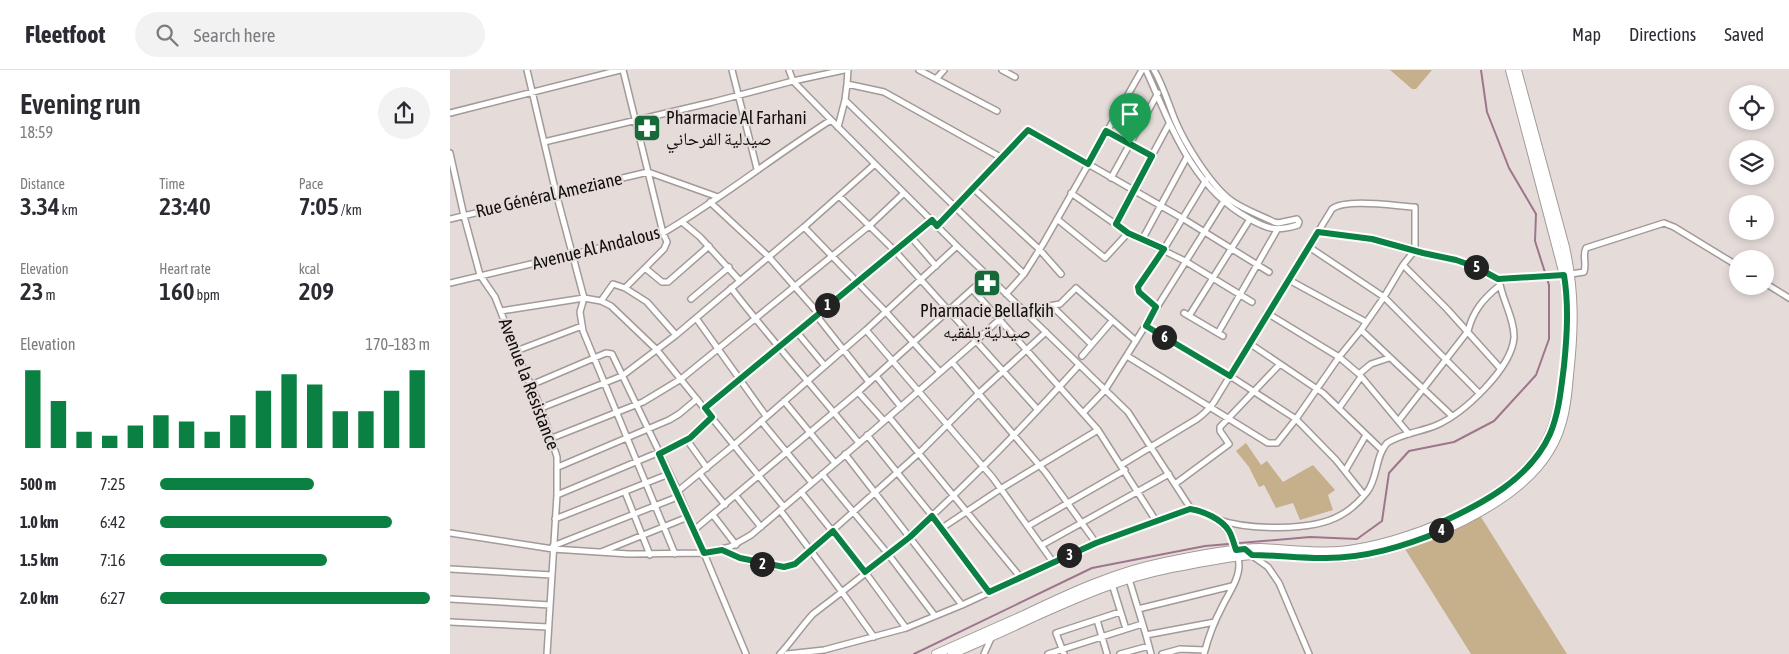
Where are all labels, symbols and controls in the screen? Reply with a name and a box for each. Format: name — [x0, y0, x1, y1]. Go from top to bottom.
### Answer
search box — [135, 12, 485, 57]
text: Fleetfoot — [25, 21, 105, 48]
icon: search — [153, 21, 181, 49]
text: Search here — [193, 24, 275, 46]
text: Map — [1572, 24, 1601, 45]
text: Directions — [1629, 24, 1696, 45]
text: Saved — [1724, 24, 1764, 45]
map controls — [1729, 85, 1774, 295]
button: locate — [1729, 85, 1774, 130]
button: share — [378, 87, 430, 139]
text: Evening run — [20, 88, 141, 120]
pin — [1109, 93, 1151, 144]
icon: arrive — [1116, 100, 1144, 128]
place label: Pharmacie Al Farhani صيدلية الفرحاني — [666, 107, 807, 154]
pharmacy icon: Pharmacie Al Farhani صيدلية الفرحاني — [632, 113, 662, 143]
text: 18:59 — [20, 123, 53, 141]
button: layers — [1729, 140, 1774, 185]
street label: Rue Général Ameziane — [474, 167, 624, 222]
text: Distance — [20, 176, 65, 192]
text: Time — [159, 176, 185, 192]
text: Pace — [299, 176, 323, 192]
text: 3.34 — [20, 192, 60, 220]
text: 23:40 — [159, 192, 211, 220]
text: 7:05 — [299, 192, 339, 220]
button: + — [1729, 195, 1774, 240]
text: km — [60, 202, 78, 218]
text: /km — [339, 202, 362, 218]
street label: Avenue Al Andalous — [530, 221, 662, 274]
button: − — [1729, 250, 1774, 295]
pin: 5 — [1464, 254, 1488, 280]
text: 5 — [1473, 259, 1480, 275]
text: Elevation — [20, 261, 69, 277]
text: Heart rate — [159, 261, 211, 277]
text: kcal — [299, 261, 320, 277]
pharmacy icon: Pharmacie Bellafkih صيدلية بلفقيه — [972, 268, 1002, 298]
text: 23 — [20, 277, 44, 305]
text: 160 — [159, 277, 195, 305]
text: 209 — [299, 277, 334, 305]
text: m — [44, 287, 56, 303]
text: bpm — [195, 287, 220, 303]
pin: 1 — [814, 292, 840, 318]
text: 1 — [824, 297, 831, 313]
place label: Pharmacie Bellafkih صيدلية بلفقيه — [920, 300, 1054, 343]
street label: Avenue la Resistance — [495, 315, 564, 452]
pin: 6 — [1152, 324, 1176, 350]
text: 6 — [1161, 329, 1168, 345]
text: Elevation — [20, 335, 75, 353]
text: 170–183 m — [366, 335, 430, 353]
text: 500 m — [20, 475, 56, 493]
text: 7:25 — [100, 475, 125, 493]
text: 1.0 km — [20, 513, 59, 531]
text: 6:42 — [100, 513, 125, 531]
pin: 4 — [1428, 518, 1454, 542]
text: 4 — [1438, 522, 1445, 538]
pin: 3 — [1056, 542, 1082, 568]
text: 3 — [1066, 547, 1073, 563]
text: 1.5 km — [20, 551, 59, 569]
text: 7:16 — [100, 551, 125, 569]
pin: 2 — [750, 552, 774, 576]
text: 2 — [759, 556, 766, 572]
text: 2.0 km — [20, 589, 59, 607]
text: 6:27 — [100, 589, 125, 607]

